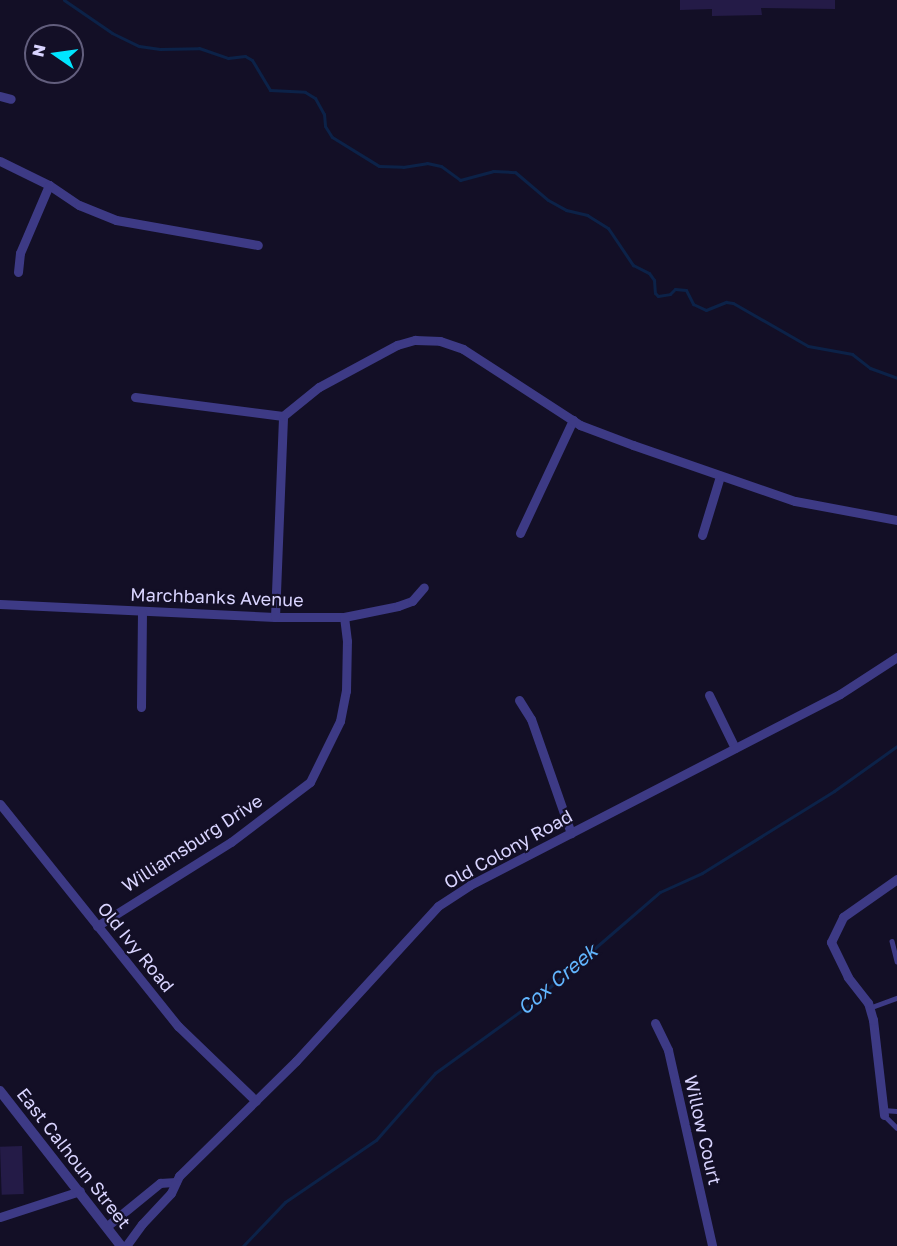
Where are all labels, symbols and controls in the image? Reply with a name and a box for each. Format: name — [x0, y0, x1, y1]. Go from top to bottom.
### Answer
north arrow — [24, 24, 84, 84]
text: N — [27, 42, 50, 59]
street label: Marchbanks Avenue — [130, 583, 304, 611]
street label: Williamsburg Drive — [118, 790, 266, 896]
street label: Old Colony Road — [440, 805, 576, 893]
street label: Old Ivy Road — [93, 898, 179, 996]
water label: Cox Creek — [512, 939, 602, 1019]
street label: Willow Court — [680, 1073, 726, 1187]
street label: East Calhoun Street — [13, 1084, 135, 1232]

